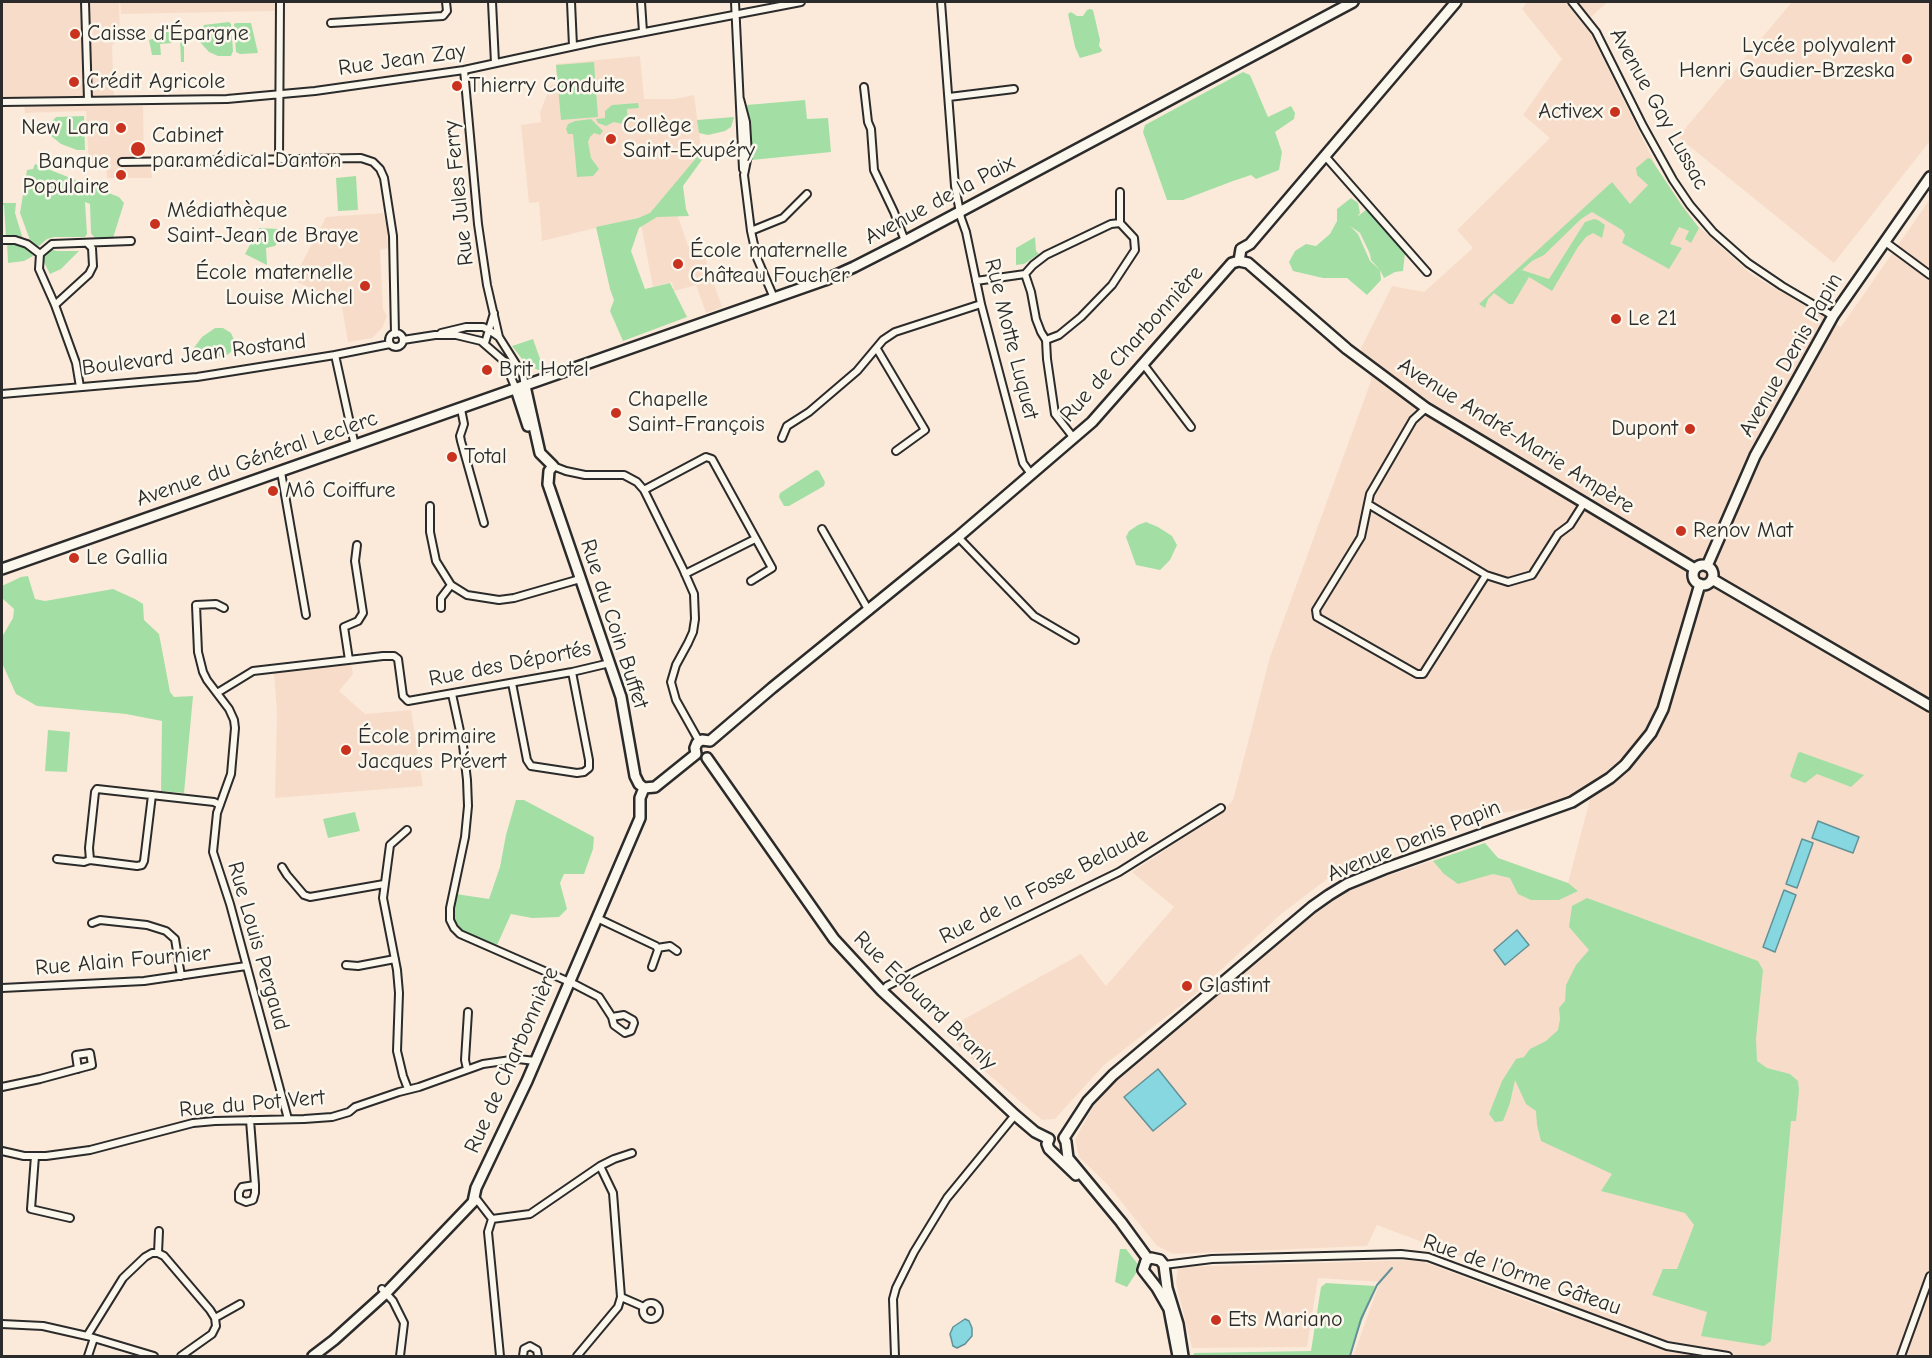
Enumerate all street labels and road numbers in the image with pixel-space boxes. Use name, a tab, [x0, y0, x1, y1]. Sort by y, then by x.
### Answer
street label: Avenue Gay Lussac	[1604, 24, 1714, 194]
street label: Rue Jean Zay	[336, 38, 468, 82]
street label: Rue Jules Ferry	[438, 119, 480, 267]
street label: Avenue de la Paix	[861, 149, 1019, 251]
street label: Rue Motte Luquet	[978, 256, 1044, 422]
street label: Rue de Charbonnière	[1055, 260, 1209, 428]
street label: Avenue Denis Papin	[1733, 269, 1849, 441]
street label: Boulevard Jean Rostand	[80, 328, 308, 382]
street label: Avenue André-Marie Ampère	[1393, 352, 1639, 520]
street label: Avenue du Général Leclerc	[133, 405, 381, 513]
street label: Rue du Coin Buffet	[574, 536, 654, 712]
street label: Rue des Déportés	[427, 635, 593, 693]
street label: Avenue Denis Papin	[1324, 794, 1504, 888]
street label: Rue de la Fosse Belaude	[935, 822, 1153, 950]
street label: Rue Louis Pergaud	[221, 859, 295, 1033]
street label: Rue Edouard Branly	[848, 926, 1002, 1076]
street label: Rue Alain Fournier	[34, 940, 212, 982]
street label: Rue de Charbonnière	[459, 963, 565, 1157]
street label: Rue du Pot Vert	[178, 1084, 326, 1124]
street label: Rue de l'Orme Gâteau	[1420, 1229, 1624, 1321]

